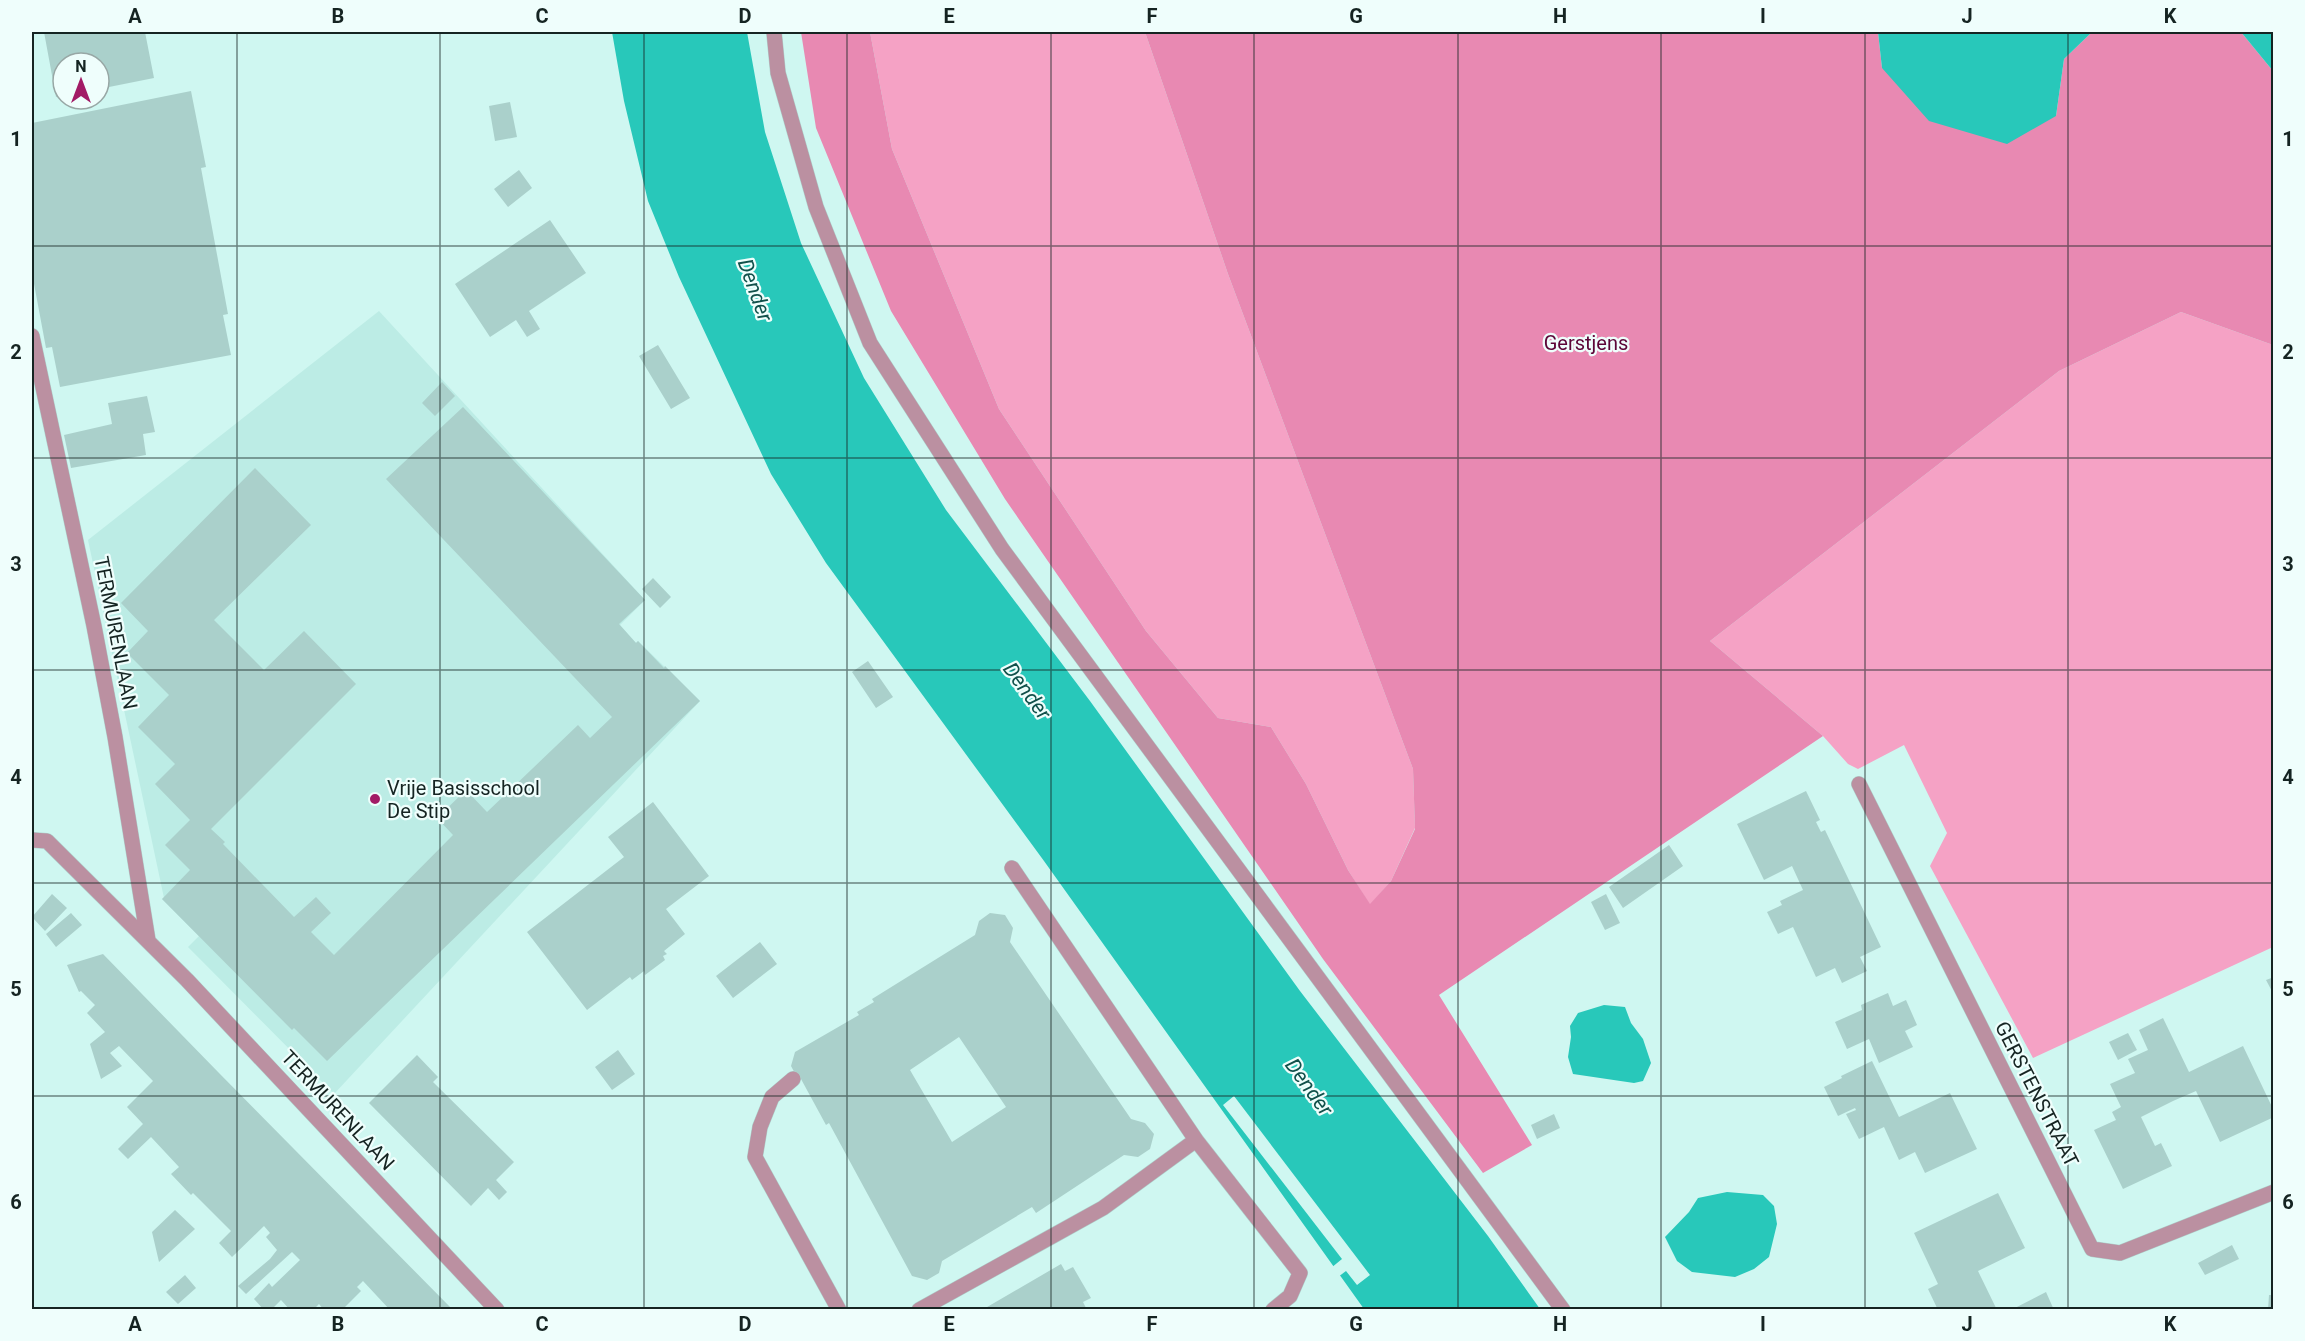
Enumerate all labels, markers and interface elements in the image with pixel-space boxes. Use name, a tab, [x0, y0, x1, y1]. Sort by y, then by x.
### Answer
text: A	[128, 4, 142, 28]
text: B	[332, 4, 344, 28]
text: C	[535, 4, 549, 28]
text: D	[739, 4, 752, 28]
text: E	[943, 4, 955, 28]
text: F	[1147, 4, 1158, 28]
text: G	[1349, 4, 1363, 28]
text: H	[1553, 4, 1567, 28]
text: I	[1760, 4, 1766, 28]
text: J	[1961, 4, 1973, 28]
text: K	[2164, 4, 2177, 28]
north arrow	[51, 51, 111, 111]
text: N	[75, 57, 87, 76]
text: 1	[10, 127, 22, 151]
text: 1	[2282, 127, 2294, 151]
water label: Dender	[733, 256, 778, 325]
park label: Gerstjens	[1544, 331, 1628, 355]
text: 2	[10, 340, 22, 364]
text: 2	[2282, 340, 2294, 364]
text: 3	[10, 552, 22, 576]
text: 3	[2282, 552, 2294, 576]
street label: TERMURENLAAN	[89, 554, 143, 712]
water label: Dender	[998, 658, 1056, 725]
text: 4	[10, 765, 22, 789]
text: 4	[2282, 765, 2294, 789]
place label: Vrije Basisschool De Stip	[387, 776, 540, 823]
marker: Vrije Basisschool De Stip	[368, 792, 382, 806]
text: 5	[10, 977, 22, 1001]
text: 5	[2282, 977, 2294, 1001]
street label: GERSTENSTRAAT	[1990, 1017, 2084, 1171]
street label: TERMURENLAAN	[276, 1045, 400, 1175]
water label: Dender	[1280, 1054, 1338, 1121]
text: 6	[10, 1190, 22, 1214]
text: 6	[2282, 1190, 2294, 1214]
text: A	[128, 1312, 142, 1336]
text: B	[332, 1312, 344, 1336]
text: C	[535, 1312, 549, 1336]
text: D	[739, 1312, 752, 1336]
text: E	[943, 1312, 955, 1336]
text: F	[1147, 1312, 1158, 1336]
text: G	[1349, 1312, 1363, 1336]
text: H	[1553, 1312, 1567, 1336]
text: I	[1760, 1312, 1766, 1336]
text: J	[1961, 1312, 1973, 1336]
text: K	[2164, 1312, 2177, 1336]

